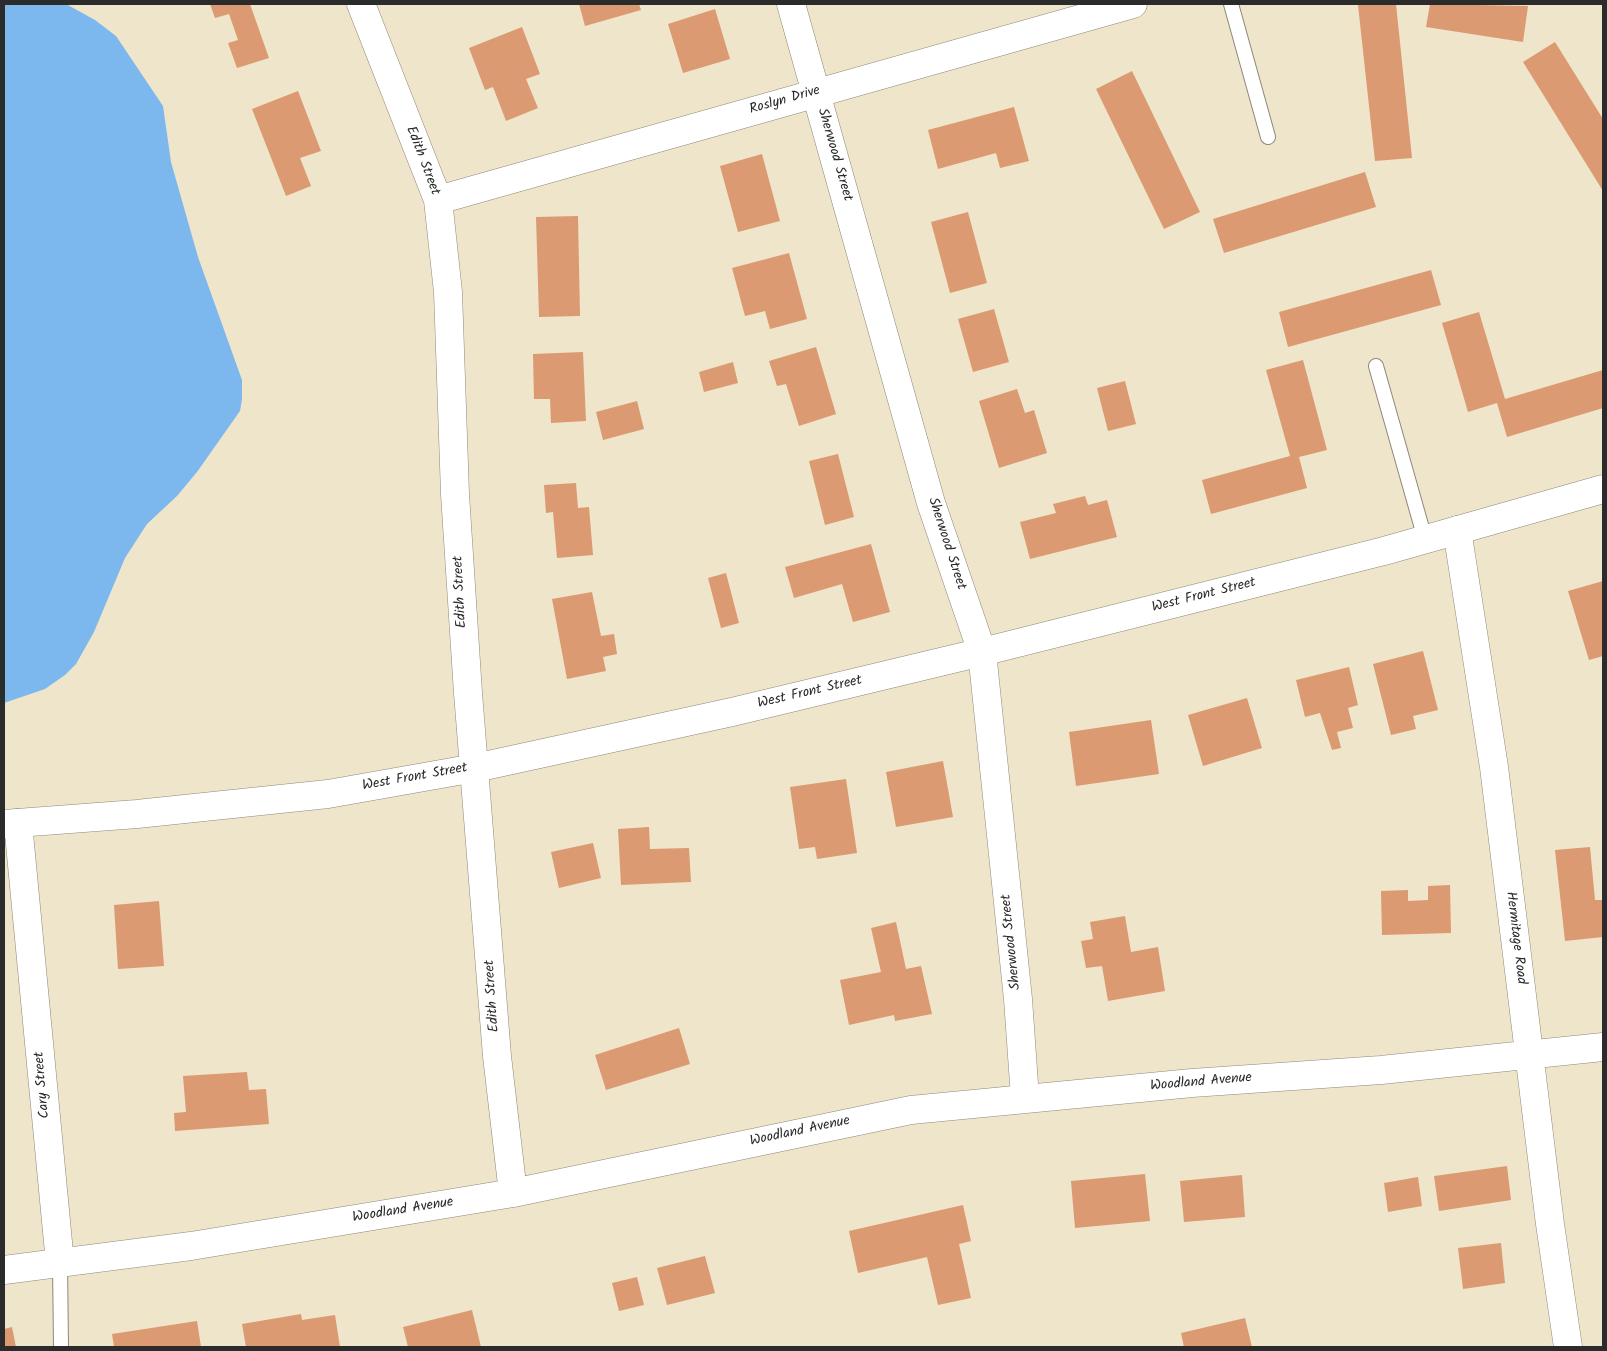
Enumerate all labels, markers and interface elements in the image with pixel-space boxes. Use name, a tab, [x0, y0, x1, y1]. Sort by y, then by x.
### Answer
street label: Roslyn Drive	[748, 83, 822, 119]
street label: Sherwood Street	[813, 107, 855, 203]
street label: Edith Street	[401, 124, 443, 198]
street label: Sherwood Street	[923, 496, 969, 592]
street label: Edith Street	[451, 555, 471, 629]
street label: West Front Street	[1150, 575, 1258, 617]
street label: West Front Street	[756, 673, 864, 713]
street label: West Front Street	[361, 760, 469, 796]
street label: Hermitage Road	[1501, 891, 1529, 985]
street label: Sherwood Street	[999, 893, 1025, 991]
street label: Edith Street	[482, 959, 504, 1033]
street label: Cary Street	[32, 1051, 54, 1119]
street label: Woodland Avenue	[1150, 1070, 1252, 1096]
street label: Woodland Avenue	[748, 1113, 852, 1151]
street label: Woodland Avenue	[351, 1195, 455, 1227]

